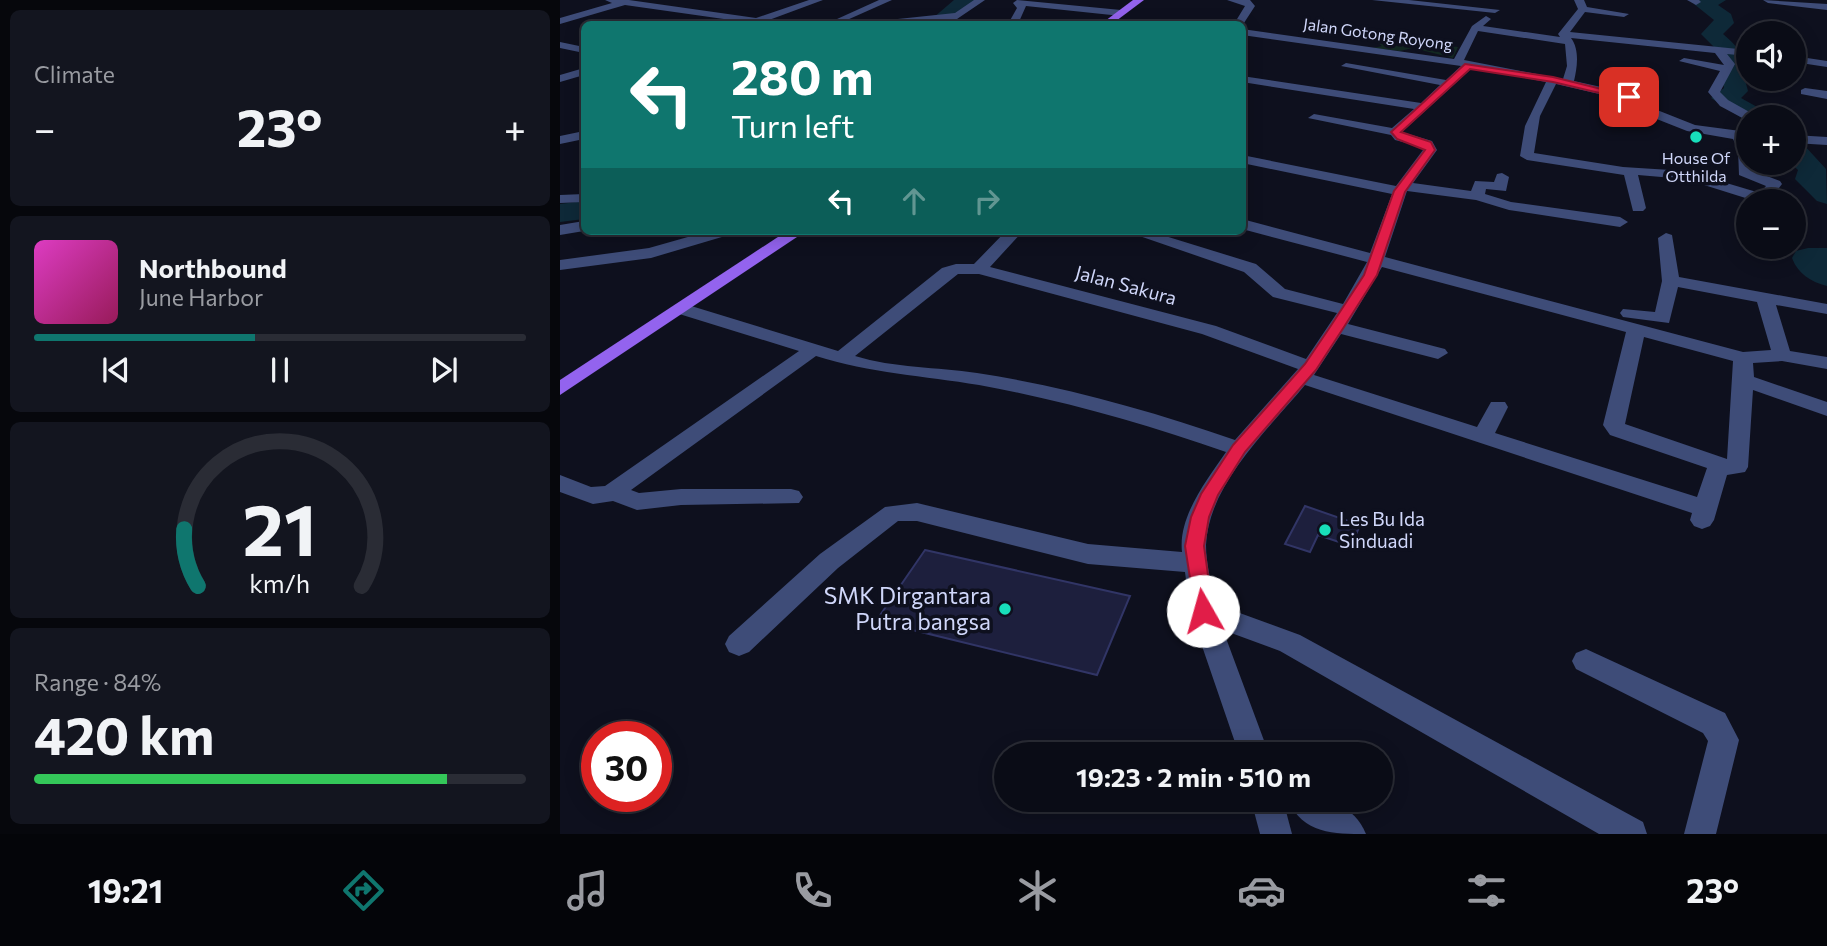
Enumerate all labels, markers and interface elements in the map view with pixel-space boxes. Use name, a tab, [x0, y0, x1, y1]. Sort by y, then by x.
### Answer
street label: Jalan Gotong Royong	[1302, 14, 1454, 53]
map controls	[1736, 21, 1806, 259]
button: sound	[1736, 21, 1806, 91]
text: 280 m	[731, 45, 874, 105]
icon: left	[616, 49, 707, 140]
text: Climate	[34, 60, 115, 88]
pin	[1599, 67, 1659, 127]
icon: arrive	[1610, 78, 1648, 116]
text: 23°	[237, 94, 323, 158]
text: −	[34, 104, 56, 151]
text: +	[504, 104, 526, 151]
text: Turn left	[731, 105, 855, 145]
button: +	[1736, 105, 1806, 175]
marker: House Of Otthilda	[1688, 129, 1704, 145]
place label: House Of Otthilda	[1662, 148, 1731, 185]
icon: left	[822, 182, 860, 220]
icon: ahead	[895, 182, 933, 220]
icon: right	[968, 182, 1006, 220]
button: −	[1736, 189, 1806, 259]
text: Northbound	[139, 252, 287, 283]
street label: Jalan Sakura	[1073, 260, 1179, 309]
text: June Harbor	[139, 283, 263, 311]
icon: previous	[97, 351, 135, 389]
icon: pause	[261, 351, 299, 389]
icon: next	[425, 351, 463, 389]
text: 21	[243, 482, 317, 571]
place label: Les Bu Ida Sinduadi	[1339, 507, 1425, 552]
marker: Les Bu Ida Sinduadi	[1317, 522, 1333, 538]
text: km/h	[250, 568, 310, 598]
position arrow	[1166, 574, 1240, 648]
place label: SMK Dirgantara Putra bangsa	[824, 581, 991, 635]
marker: SMK Dirgantara Putra bangsa	[997, 601, 1013, 617]
text: Range · 84%	[34, 668, 161, 696]
text: 420 km	[34, 702, 214, 766]
speed limit sign: 30	[581, 721, 672, 812]
text: 19:23 · 2 min · 510 m	[1076, 761, 1311, 792]
icon: directions	[339, 866, 388, 915]
icon: music	[563, 866, 612, 915]
icon: phone	[788, 866, 837, 915]
icon: climate	[1013, 866, 1062, 915]
icon: car	[1237, 866, 1286, 915]
icon: filters	[1462, 866, 1511, 915]
text: 19:21	[88, 870, 163, 910]
text: 23°	[1686, 870, 1739, 910]

